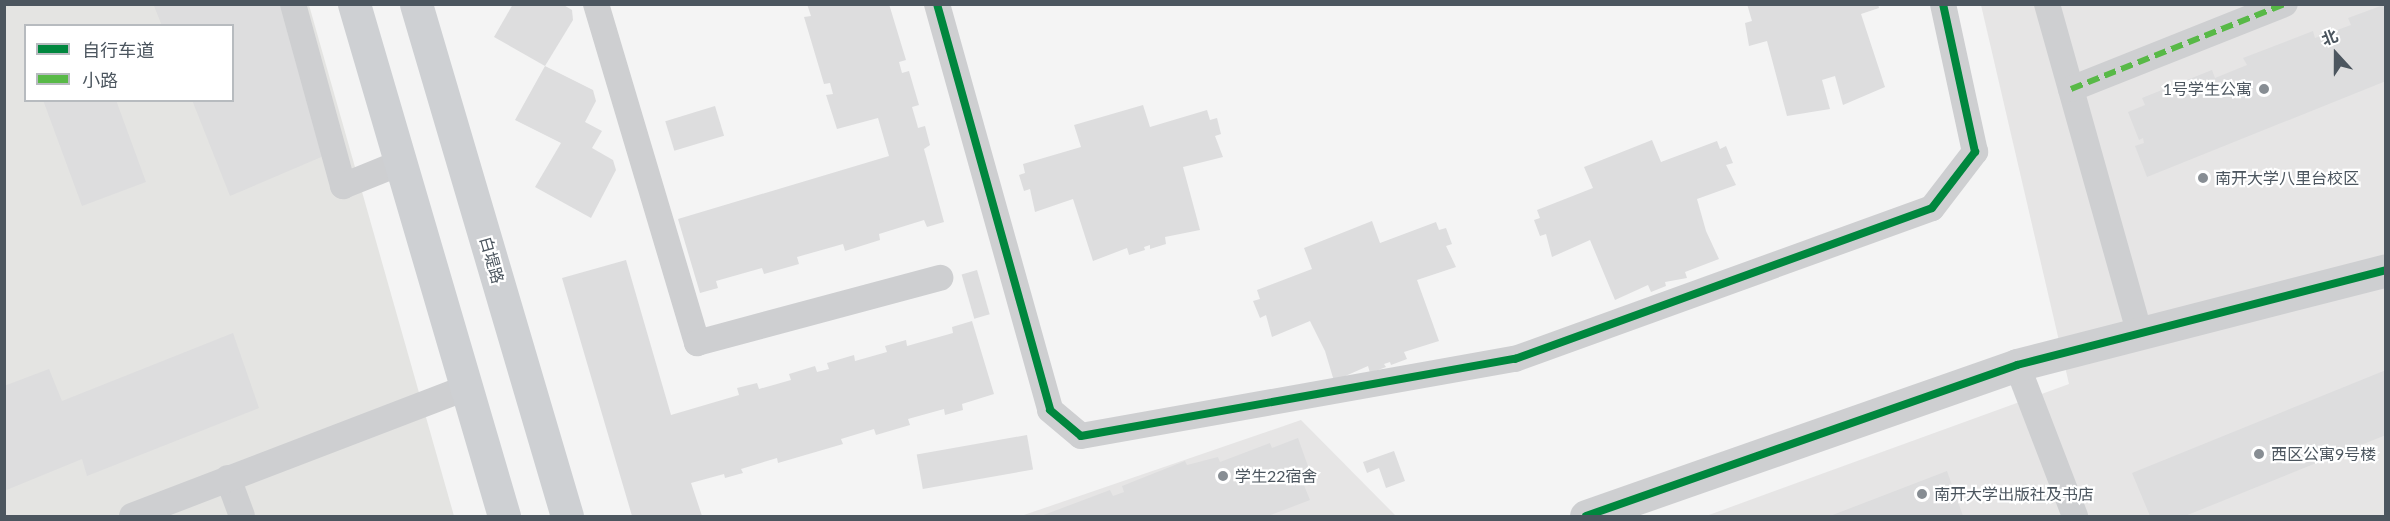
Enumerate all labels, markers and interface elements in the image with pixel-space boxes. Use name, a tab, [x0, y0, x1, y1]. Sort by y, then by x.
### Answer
legend	[24, 24, 234, 102]
north arrow	[2306, 24, 2366, 84]
text: 北	[2318, 25, 2340, 48]
text: 自行车道	[82, 39, 154, 61]
text: 小路	[82, 69, 118, 91]
place label: 1号学生公寓	[2163, 79, 2252, 99]
marker: 1号学生公寓	[2257, 82, 2271, 96]
place label: 南开大学八里台校区	[2215, 168, 2359, 188]
marker: 南开大学八里台校区	[2196, 171, 2210, 185]
street label: 白堤路	[476, 234, 508, 286]
place label: 西区公寓9号楼	[2271, 444, 2376, 464]
marker: 西区公寓9号楼	[2252, 447, 2266, 461]
place label: 学生22宿舍	[1235, 466, 1318, 486]
marker: 学生22宿舍	[1216, 469, 1230, 483]
place label: 南开大学出版社及书店	[1934, 484, 2094, 504]
marker: 南开大学出版社及书店	[1915, 487, 1929, 501]

